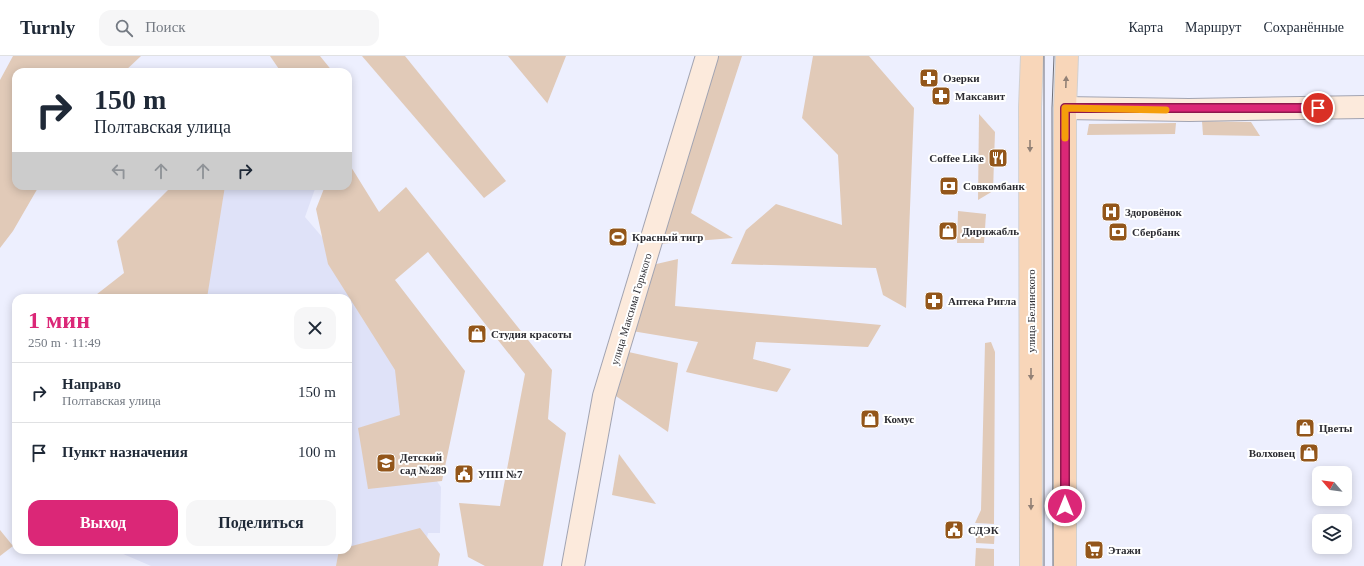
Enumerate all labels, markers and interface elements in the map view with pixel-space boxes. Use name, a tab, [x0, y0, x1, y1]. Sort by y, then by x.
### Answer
search box	[99, 10, 379, 46]
text: Turnly	[20, 17, 75, 38]
icon: search	[113, 17, 135, 39]
text: Поиск	[145, 19, 186, 35]
text: Карта	[1128, 20, 1163, 35]
text: Маршрут	[1185, 20, 1241, 35]
text: Сохранённые	[1263, 20, 1344, 35]
pharmacy icon: Озерки	[918, 67, 940, 89]
place label: Озерки	[943, 72, 980, 84]
one-way arrow	[1062, 76, 1069, 88]
icon: right	[28, 84, 80, 136]
text: 150 m	[94, 84, 166, 115]
pharmacy icon: Максавит	[930, 85, 952, 107]
place label: Максавит	[955, 90, 1006, 102]
pin	[1301, 91, 1335, 125]
icon: arrive	[1307, 97, 1329, 119]
text: Полтавская улица	[94, 117, 231, 137]
one-way arrow	[1027, 140, 1033, 153]
restaurant icon: Coffee Like	[987, 147, 1009, 169]
place label: Coffee Like	[929, 152, 984, 164]
icon: left	[108, 160, 130, 182]
icon: ahead	[150, 160, 172, 182]
icon: ahead	[192, 160, 214, 182]
icon: right	[234, 160, 256, 182]
bank icon: Совкомбанк	[938, 175, 960, 197]
place label: Совкомбанк	[963, 180, 1025, 192]
hospital icon: Здоровёнок	[1100, 201, 1122, 223]
place label: Здоровёнок	[1125, 206, 1183, 218]
shop icon: Дирижабль	[937, 220, 959, 242]
bank icon: Сбербанк	[1107, 221, 1129, 243]
place label: Дирижабль	[962, 225, 1019, 237]
sports icon: Красный тигр	[607, 226, 629, 248]
place label: Сбербанк	[1132, 226, 1181, 238]
place label: Красный тигр	[632, 231, 703, 243]
street label: улица Максима Горького	[608, 251, 654, 366]
street label: улица Белинского	[1025, 269, 1037, 353]
pharmacy icon: Аптека Ригла	[923, 290, 945, 312]
place label: Аптека Ригла	[948, 295, 1017, 307]
text: 1 мин	[28, 307, 90, 333]
button: close	[294, 307, 336, 349]
shop icon: Студия красоты	[466, 323, 488, 345]
place label: Студия красоты	[491, 328, 572, 340]
text: 250 m · 11:49	[28, 335, 101, 350]
one-way arrow	[1028, 368, 1034, 381]
text: Направо	[62, 376, 121, 392]
icon: right	[28, 382, 50, 404]
text: 150 m	[298, 384, 336, 400]
text: Полтавская улица	[62, 393, 161, 408]
shop icon: Комус	[859, 408, 881, 430]
place label: Комус	[884, 413, 914, 425]
shop icon: Цветы	[1294, 417, 1316, 439]
place label: Цветы	[1319, 422, 1353, 434]
icon: arrive	[28, 442, 50, 464]
shop icon: Волховец	[1298, 442, 1320, 464]
text: Пункт назначения	[62, 444, 188, 460]
text: 100 m	[298, 444, 336, 460]
place label: Волховец	[1249, 447, 1296, 459]
place label: Детский сад №289	[400, 451, 447, 476]
school or university icon: Детский сад №289	[375, 452, 397, 474]
public building icon: УПП №7	[453, 463, 475, 485]
north arrow	[1312, 466, 1352, 506]
map controls	[1312, 466, 1352, 554]
place label: УПП №7	[478, 468, 523, 480]
position arrow	[1044, 485, 1086, 527]
one-way arrow	[1028, 498, 1034, 511]
button: Выход	[28, 500, 178, 546]
button: Поделиться	[186, 500, 336, 546]
button: layers	[1312, 514, 1352, 554]
public building icon: СДЭК	[943, 519, 965, 541]
place label: СДЭК	[968, 524, 999, 536]
supermarket icon: Этажи	[1083, 539, 1105, 561]
place label: Этажи	[1108, 544, 1141, 556]

